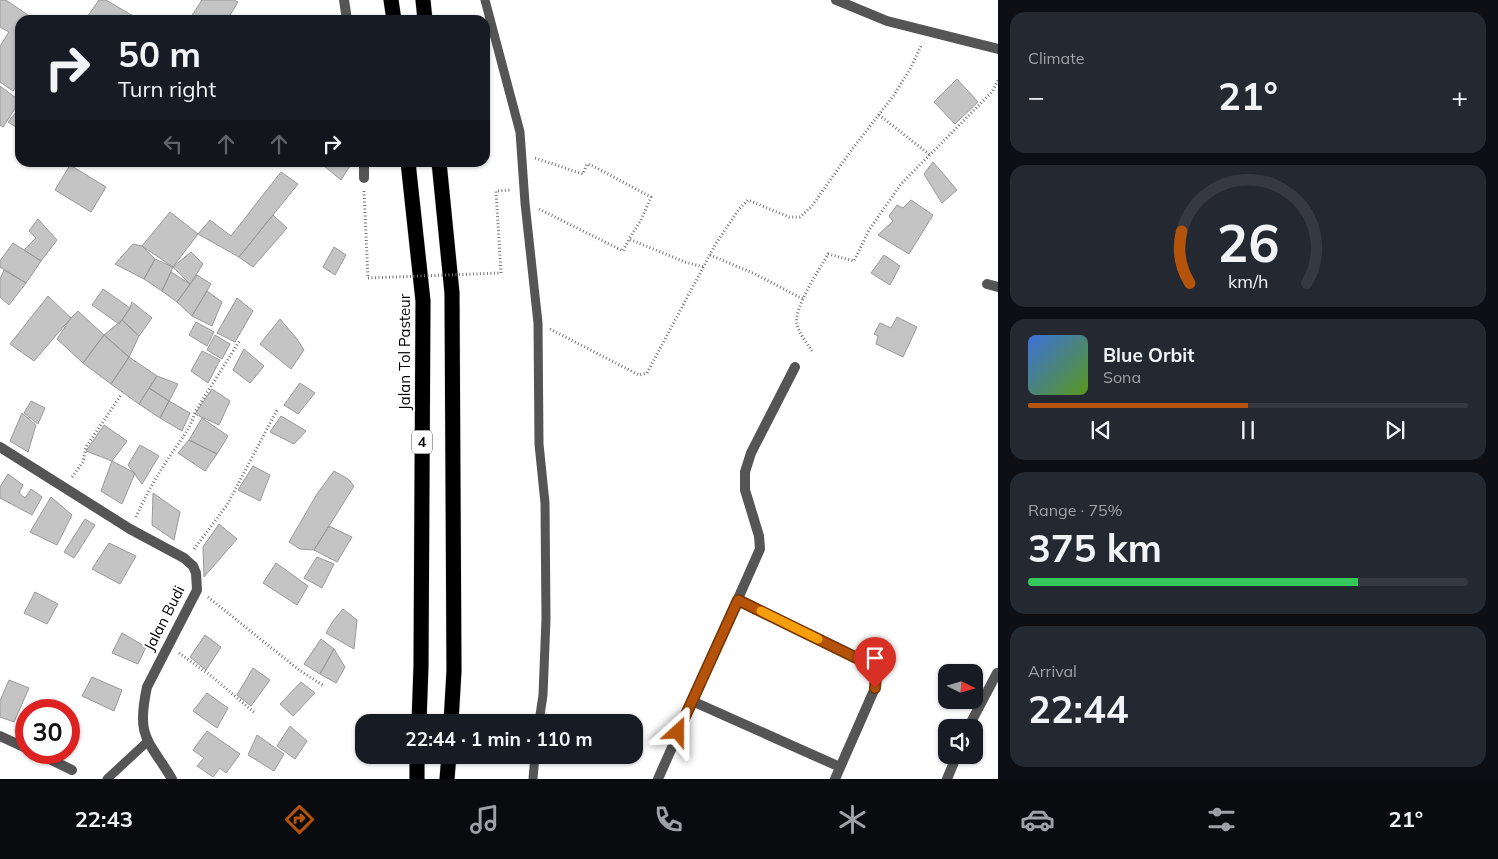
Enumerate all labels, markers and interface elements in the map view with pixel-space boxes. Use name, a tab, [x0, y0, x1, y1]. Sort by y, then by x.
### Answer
text: 50 m	[118, 32, 201, 76]
icon: right	[35, 35, 100, 100]
text: Climate	[1028, 48, 1084, 68]
text: 21°	[1218, 72, 1278, 120]
text: Turn right	[118, 75, 216, 103]
text: −	[1028, 79, 1045, 114]
text: +	[1451, 79, 1468, 114]
icon: left	[159, 130, 187, 158]
icon: ahead	[212, 130, 240, 158]
icon: ahead	[265, 130, 293, 158]
icon: right	[318, 130, 346, 158]
text: 26	[1217, 210, 1279, 275]
text: km/h	[1228, 270, 1268, 292]
street label: Jalan Tol Pasteur	[395, 293, 414, 410]
text: Blue Orbit	[1103, 343, 1194, 367]
text: Sona	[1103, 367, 1141, 387]
icon: previous	[1087, 416, 1115, 444]
icon: pause	[1234, 416, 1262, 444]
icon: next	[1381, 416, 1409, 444]
road number: 4	[412, 431, 432, 454]
text: Range · 75%	[1028, 500, 1123, 520]
text: 375 km	[1028, 524, 1162, 572]
street label: Jalan Budi	[140, 582, 188, 654]
pin	[854, 637, 896, 688]
icon: arrive	[861, 644, 889, 672]
text: Arrival	[1028, 661, 1077, 681]
north arrow	[938, 664, 982, 709]
map controls	[938, 664, 983, 764]
text: 22:44	[1028, 685, 1129, 733]
speed limit sign: 30	[15, 699, 80, 764]
position arrow	[651, 705, 703, 757]
button: sound	[938, 719, 983, 764]
text: 22:44 · 1 min · 110 m	[405, 727, 593, 751]
icon: directions	[282, 802, 317, 837]
icon: music	[467, 802, 502, 837]
icon: phone	[651, 802, 686, 837]
icon: climate	[835, 802, 870, 837]
icon: car	[1020, 802, 1055, 837]
icon: filters	[1204, 802, 1239, 837]
text: 22:43	[75, 805, 133, 833]
text: 21°	[1388, 805, 1423, 833]

